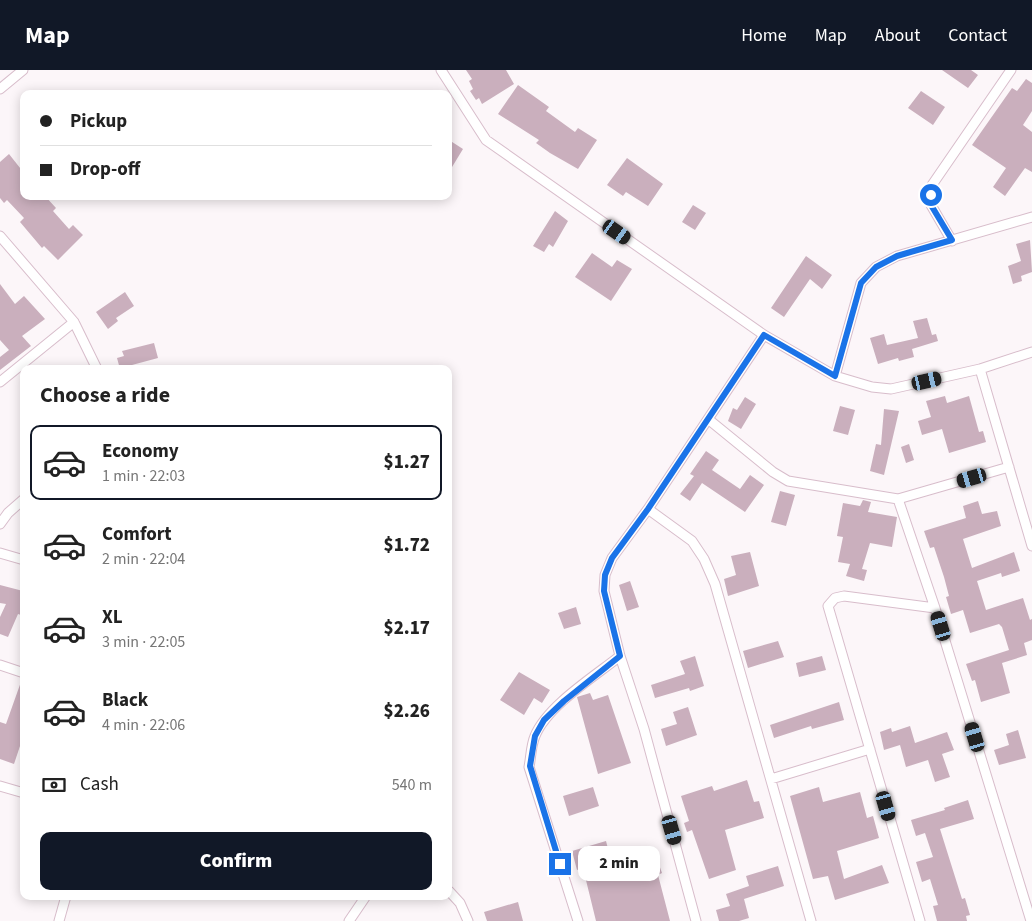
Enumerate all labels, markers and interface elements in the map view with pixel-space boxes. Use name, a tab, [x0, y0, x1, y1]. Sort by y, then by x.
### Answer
text: Map	[25, 18, 70, 53]
text: Home	[741, 23, 787, 48]
text: Map	[815, 23, 847, 48]
text: About	[875, 23, 920, 48]
text: Contact	[948, 23, 1007, 48]
text: Pickup	[70, 108, 127, 135]
text: Drop-off	[70, 156, 140, 183]
route start	[920, 184, 942, 206]
car	[600, 217, 633, 247]
car	[910, 370, 943, 392]
text: Choose a ride	[40, 379, 170, 411]
text: Economy	[102, 438, 179, 465]
icon: car	[42, 440, 87, 485]
text: $1.27	[384, 449, 430, 476]
text: 1 min · 22:03	[102, 465, 185, 487]
car	[955, 467, 988, 489]
text: Comfort	[102, 521, 172, 548]
icon: car	[42, 523, 87, 568]
text: $1.72	[384, 532, 430, 559]
text: 2 min · 22:04	[102, 548, 185, 570]
text: XL	[102, 604, 123, 631]
icon: car	[42, 606, 87, 651]
car	[929, 609, 952, 643]
text: $2.17	[384, 615, 430, 642]
text: 3 min · 22:05	[102, 631, 185, 653]
text: Black	[102, 687, 148, 714]
icon: car	[42, 689, 87, 734]
text: $2.26	[384, 698, 430, 725]
text: 4 min · 22:06	[102, 714, 185, 736]
car	[963, 720, 986, 754]
icon: cash	[40, 771, 68, 799]
text: Cash	[80, 771, 119, 798]
text: 540 m	[392, 774, 432, 796]
car	[874, 790, 897, 822]
car	[660, 814, 683, 846]
button: Confirm	[40, 832, 432, 890]
callout: 2 min	[578, 846, 660, 882]
text: 2 min	[599, 852, 639, 874]
route end	[549, 853, 571, 875]

